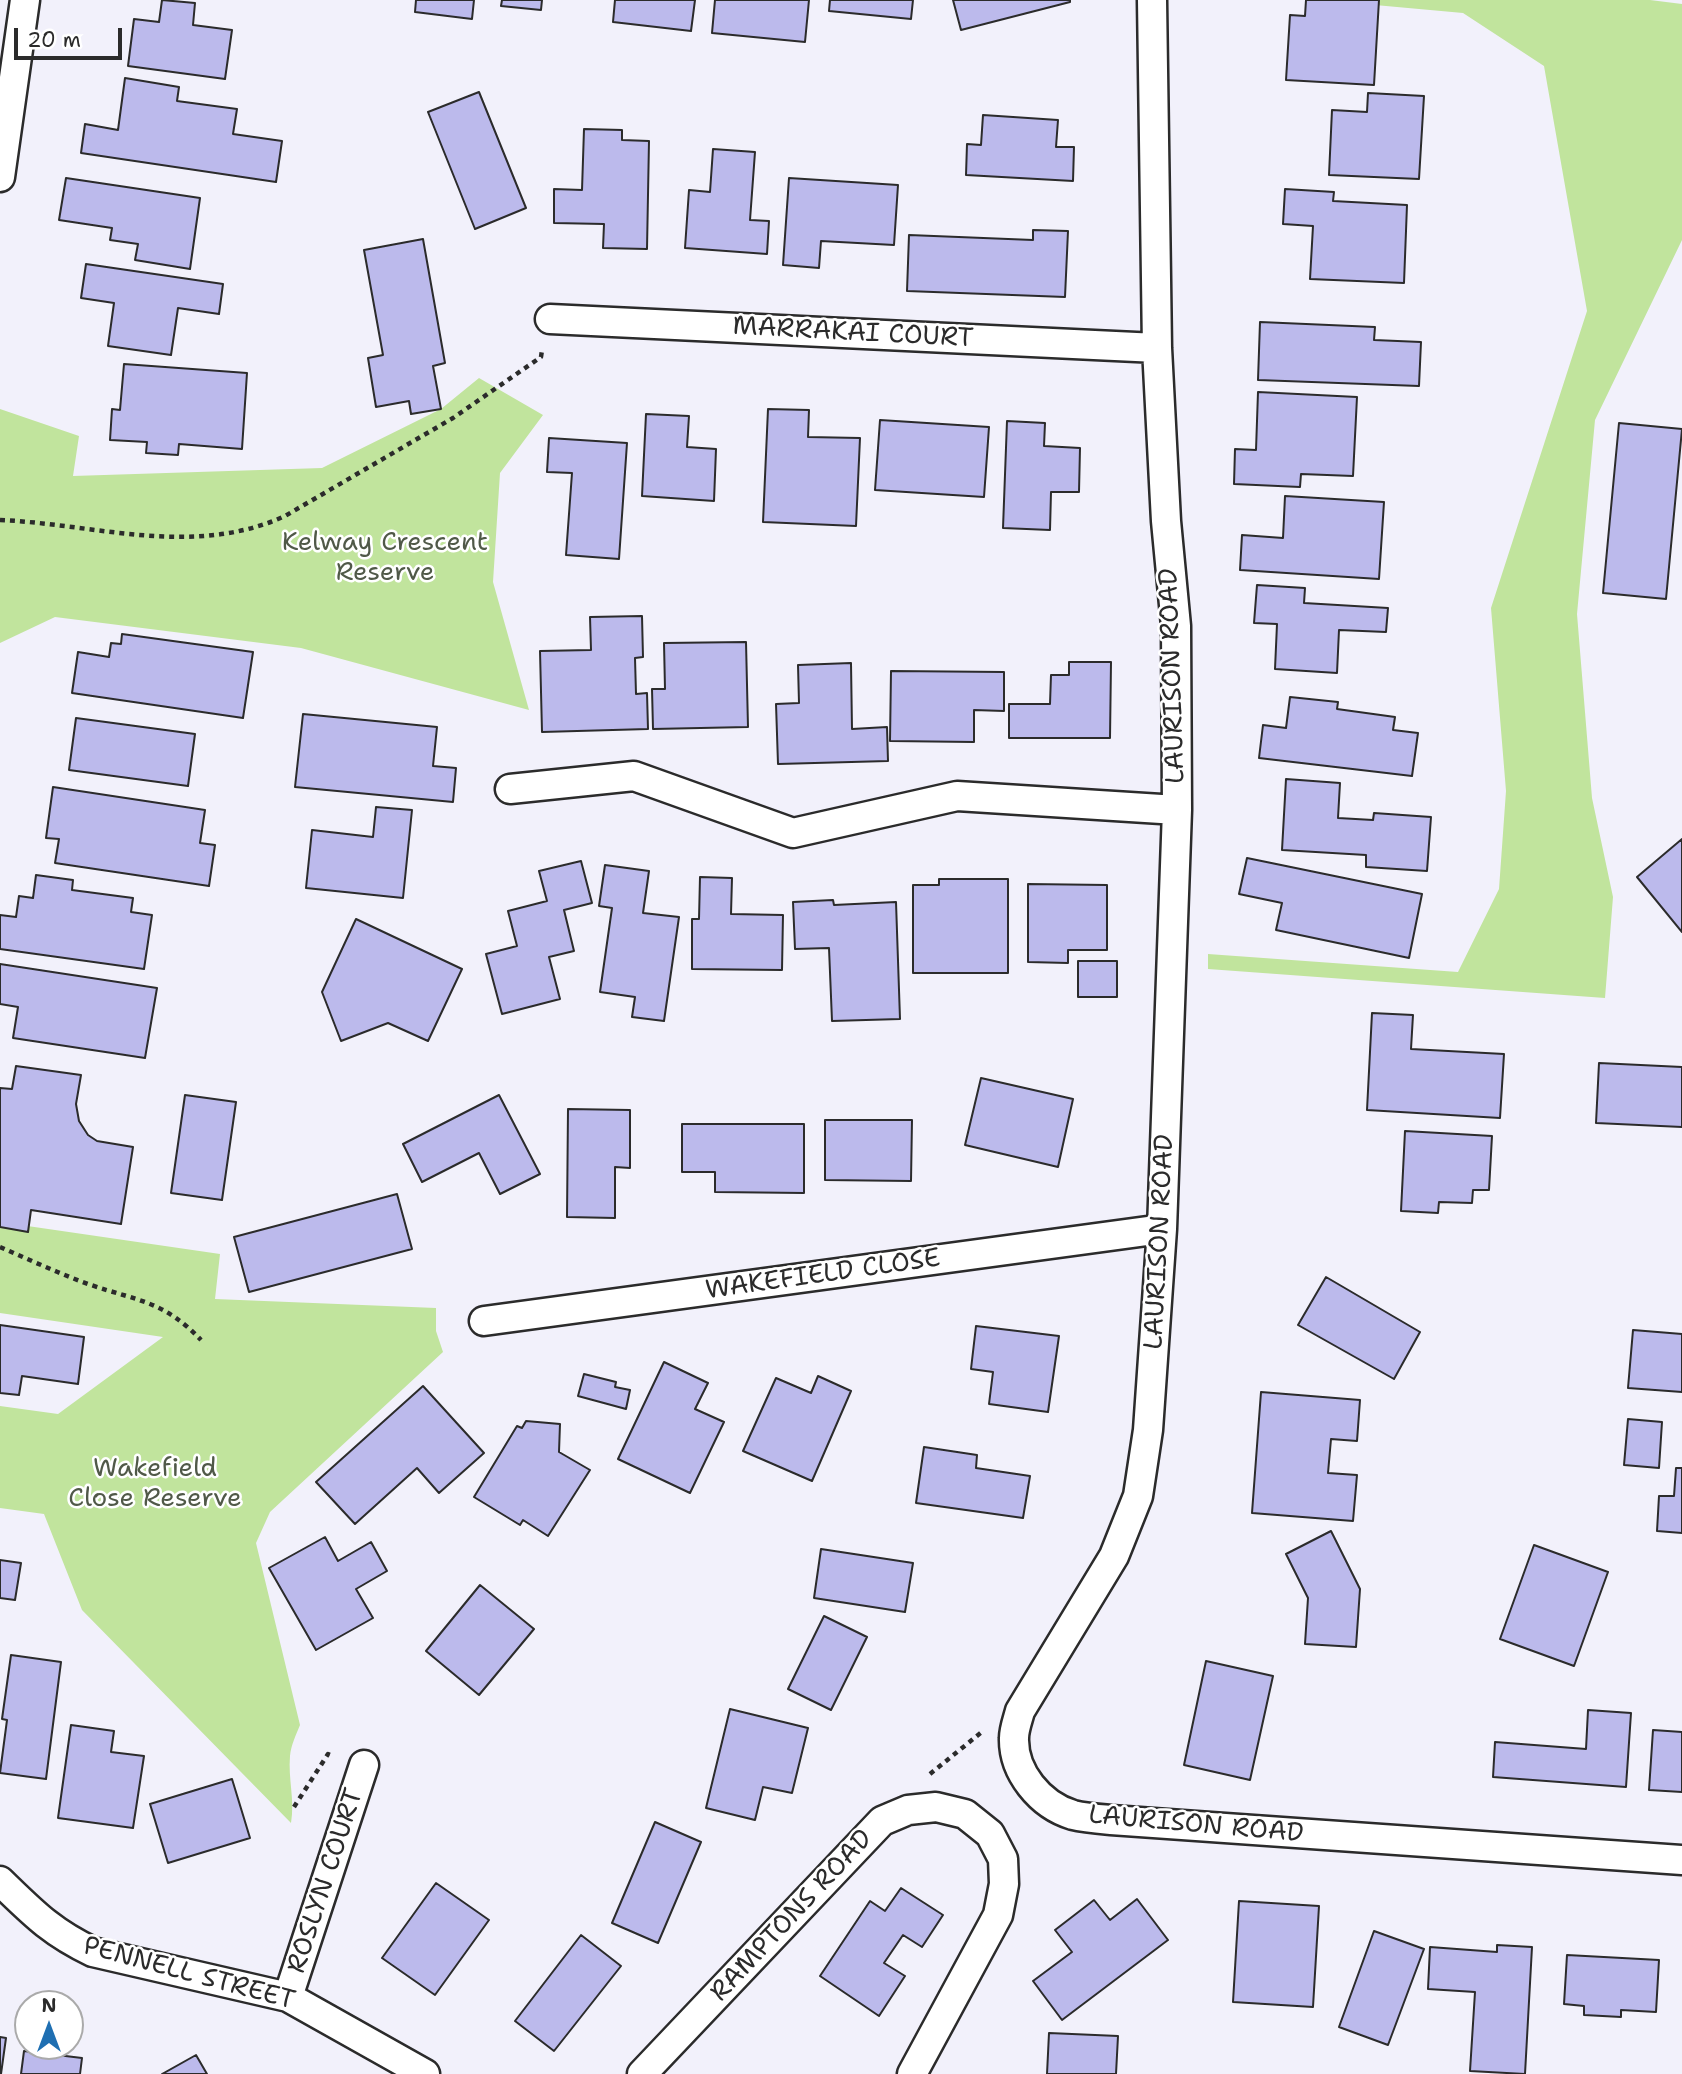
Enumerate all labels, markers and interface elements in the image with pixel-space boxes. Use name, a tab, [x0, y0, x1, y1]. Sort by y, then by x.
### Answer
scale bar	[18, 14, 126, 58]
text: 20 m	[27, 26, 81, 54]
street label: MARRAKAI COURT	[732, 311, 974, 355]
park label: Kelway Crescent Reserve	[282, 527, 488, 588]
street label: LAURISON ROAD	[1154, 568, 1192, 784]
street label: LAURISON ROAD	[1139, 1133, 1181, 1351]
street label: WAKEFIELD CLOSE	[704, 1243, 942, 1307]
park label: Wakefield Close Reserve	[68, 1453, 242, 1514]
street label: ROSLYN COURT	[281, 1785, 371, 1977]
street label: LAURISON ROAD	[1087, 1800, 1305, 1850]
street label: RAMPTONS ROAD	[704, 1824, 880, 2008]
street label: PENNELL STREET	[80, 1931, 298, 2017]
north arrow	[14, 1990, 84, 2060]
text: N	[41, 1993, 57, 2018]

